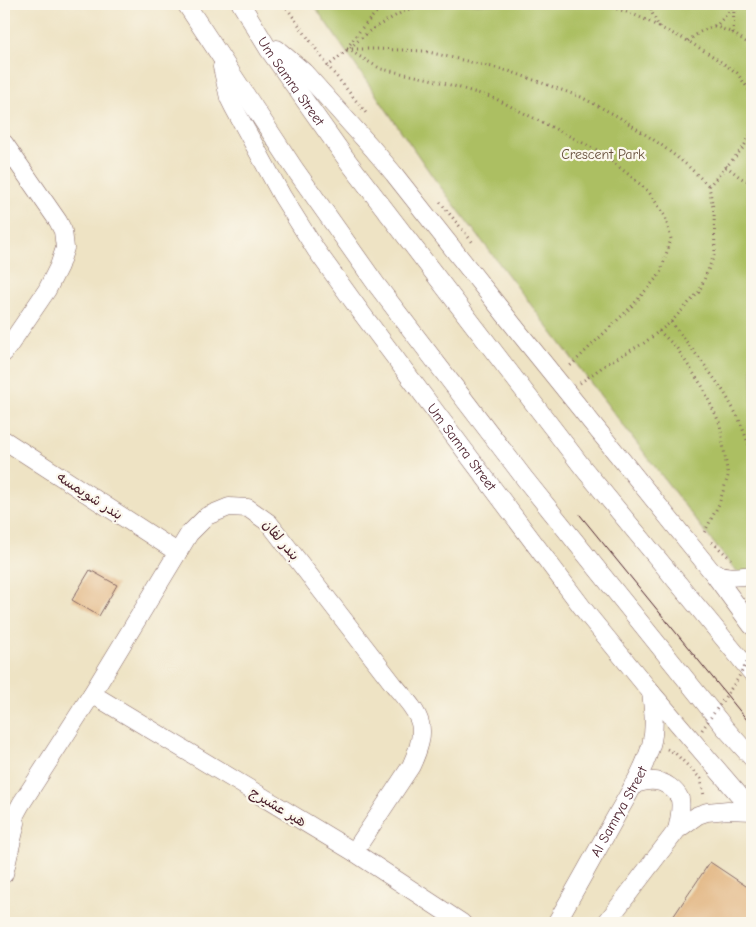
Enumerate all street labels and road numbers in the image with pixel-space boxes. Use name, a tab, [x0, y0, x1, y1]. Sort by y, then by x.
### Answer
street label: Um Samra Street	[254, 33, 329, 130]
street label: Um Samra Street	[424, 400, 501, 495]
street label: بندر شويمسه	[54, 468, 126, 524]
street label: بندر لفان	[259, 516, 303, 564]
street label: Al Samrya Street	[587, 763, 651, 860]
street label: هير عشيرج	[246, 784, 309, 831]

